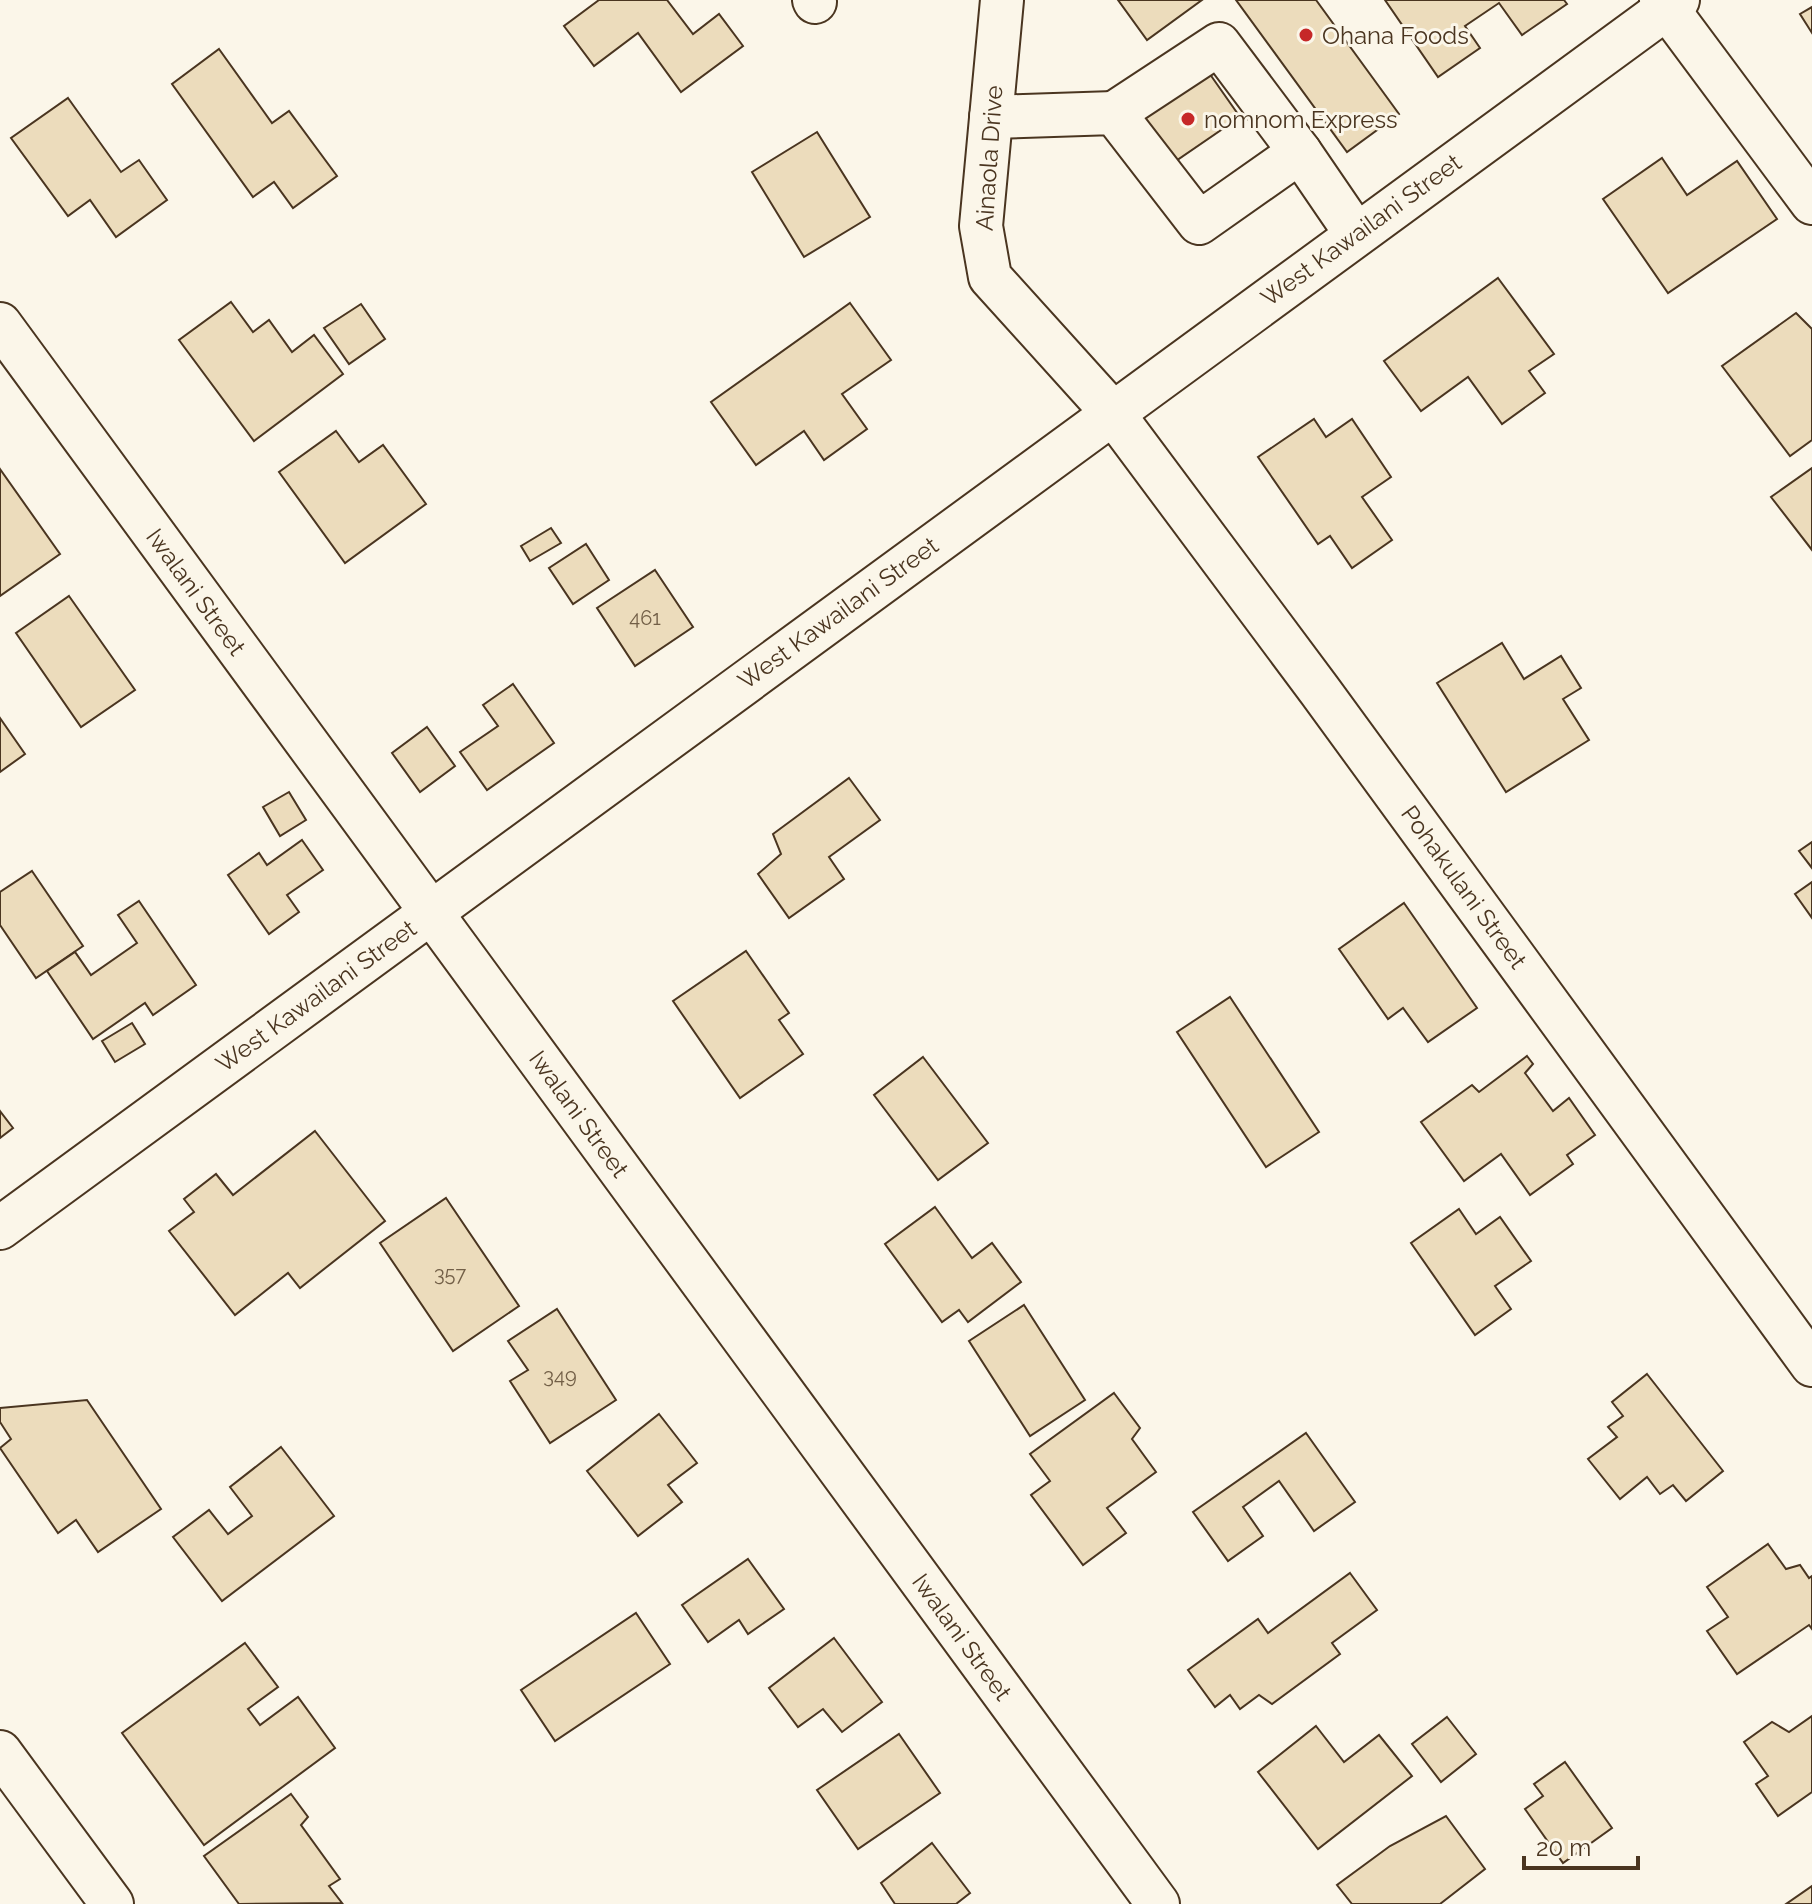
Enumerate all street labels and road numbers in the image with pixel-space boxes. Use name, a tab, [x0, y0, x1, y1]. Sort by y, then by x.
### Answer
street label: Ainaola Drive	[969, 84, 1009, 232]
street label: West Kawailani Street	[1255, 148, 1467, 312]
street label: Iwalani Street	[140, 523, 252, 661]
street label: West Kawailani Street	[732, 531, 944, 695]
street label: Pohakulani Street	[1395, 800, 1533, 974]
street label: West Kawailani Street	[210, 914, 422, 1078]
street label: Iwalani Street	[523, 1045, 635, 1183]
street label: Iwalani Street	[906, 1568, 1018, 1706]

